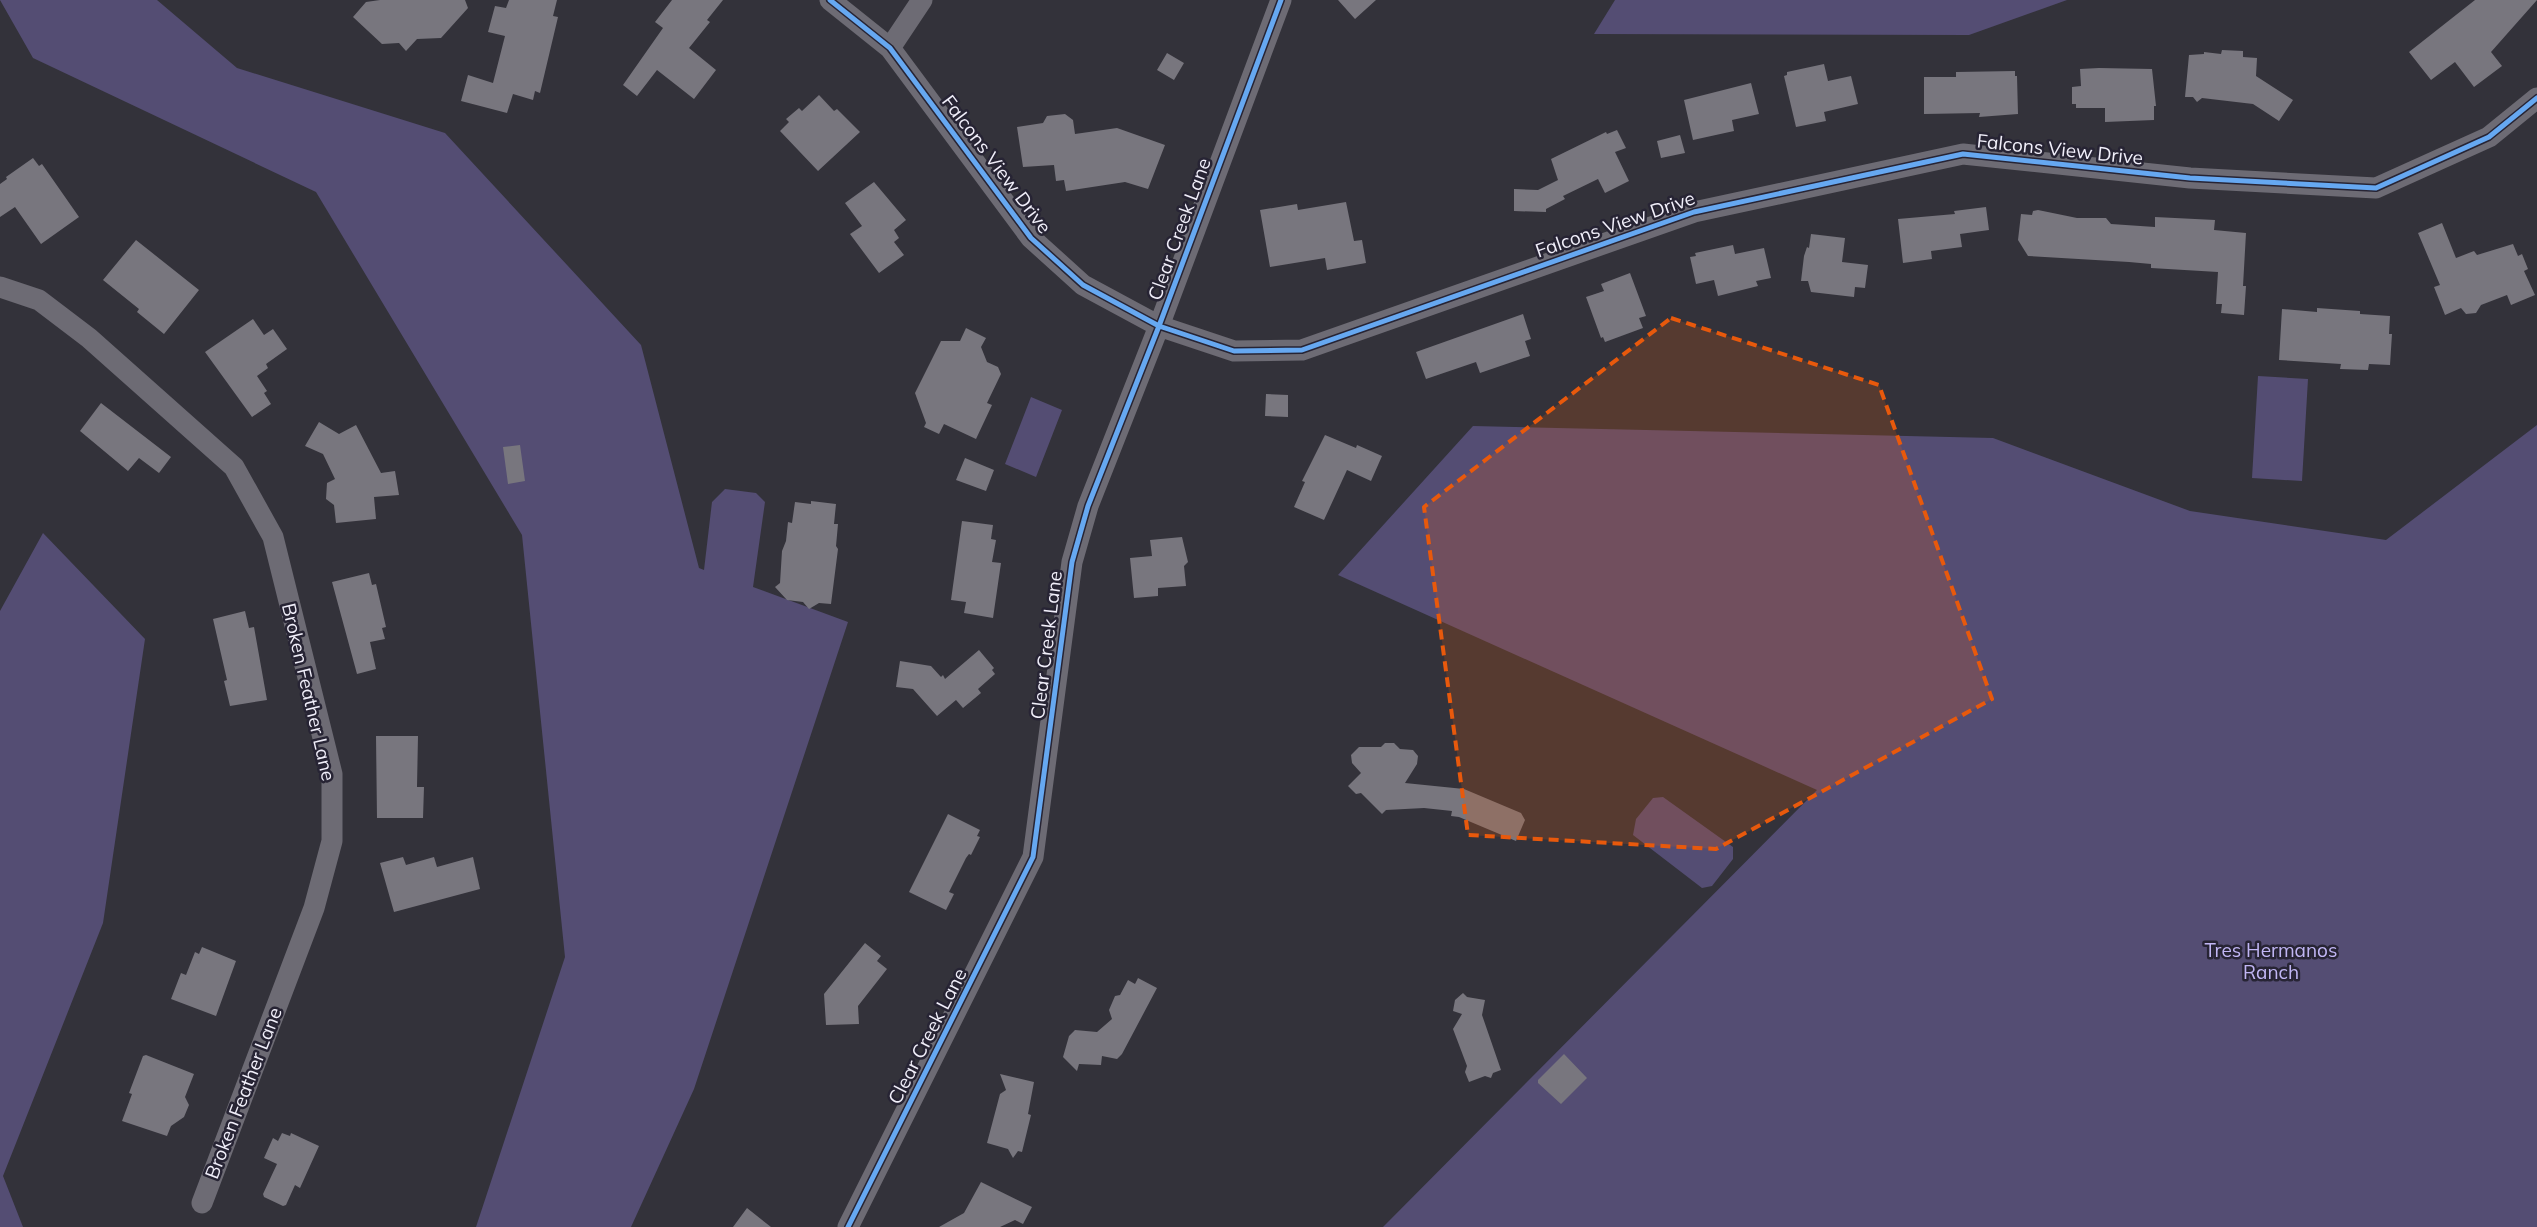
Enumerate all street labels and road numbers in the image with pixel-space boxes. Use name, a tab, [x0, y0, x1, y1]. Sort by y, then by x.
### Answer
street label: Falcons View Drive	[937, 90, 1057, 238]
street label: Falcons View Drive	[1976, 128, 2144, 170]
street label: Clear Creek Lane	[1142, 155, 1216, 303]
street label: Falcons View Drive	[1532, 185, 1698, 263]
street label: Clear Creek Lane	[1025, 569, 1067, 721]
street label: Broken Feather Lane	[277, 601, 341, 783]
street label: Clear Creek Lane	[882, 964, 972, 1108]
street label: Broken Feather Lane	[199, 1004, 287, 1182]

